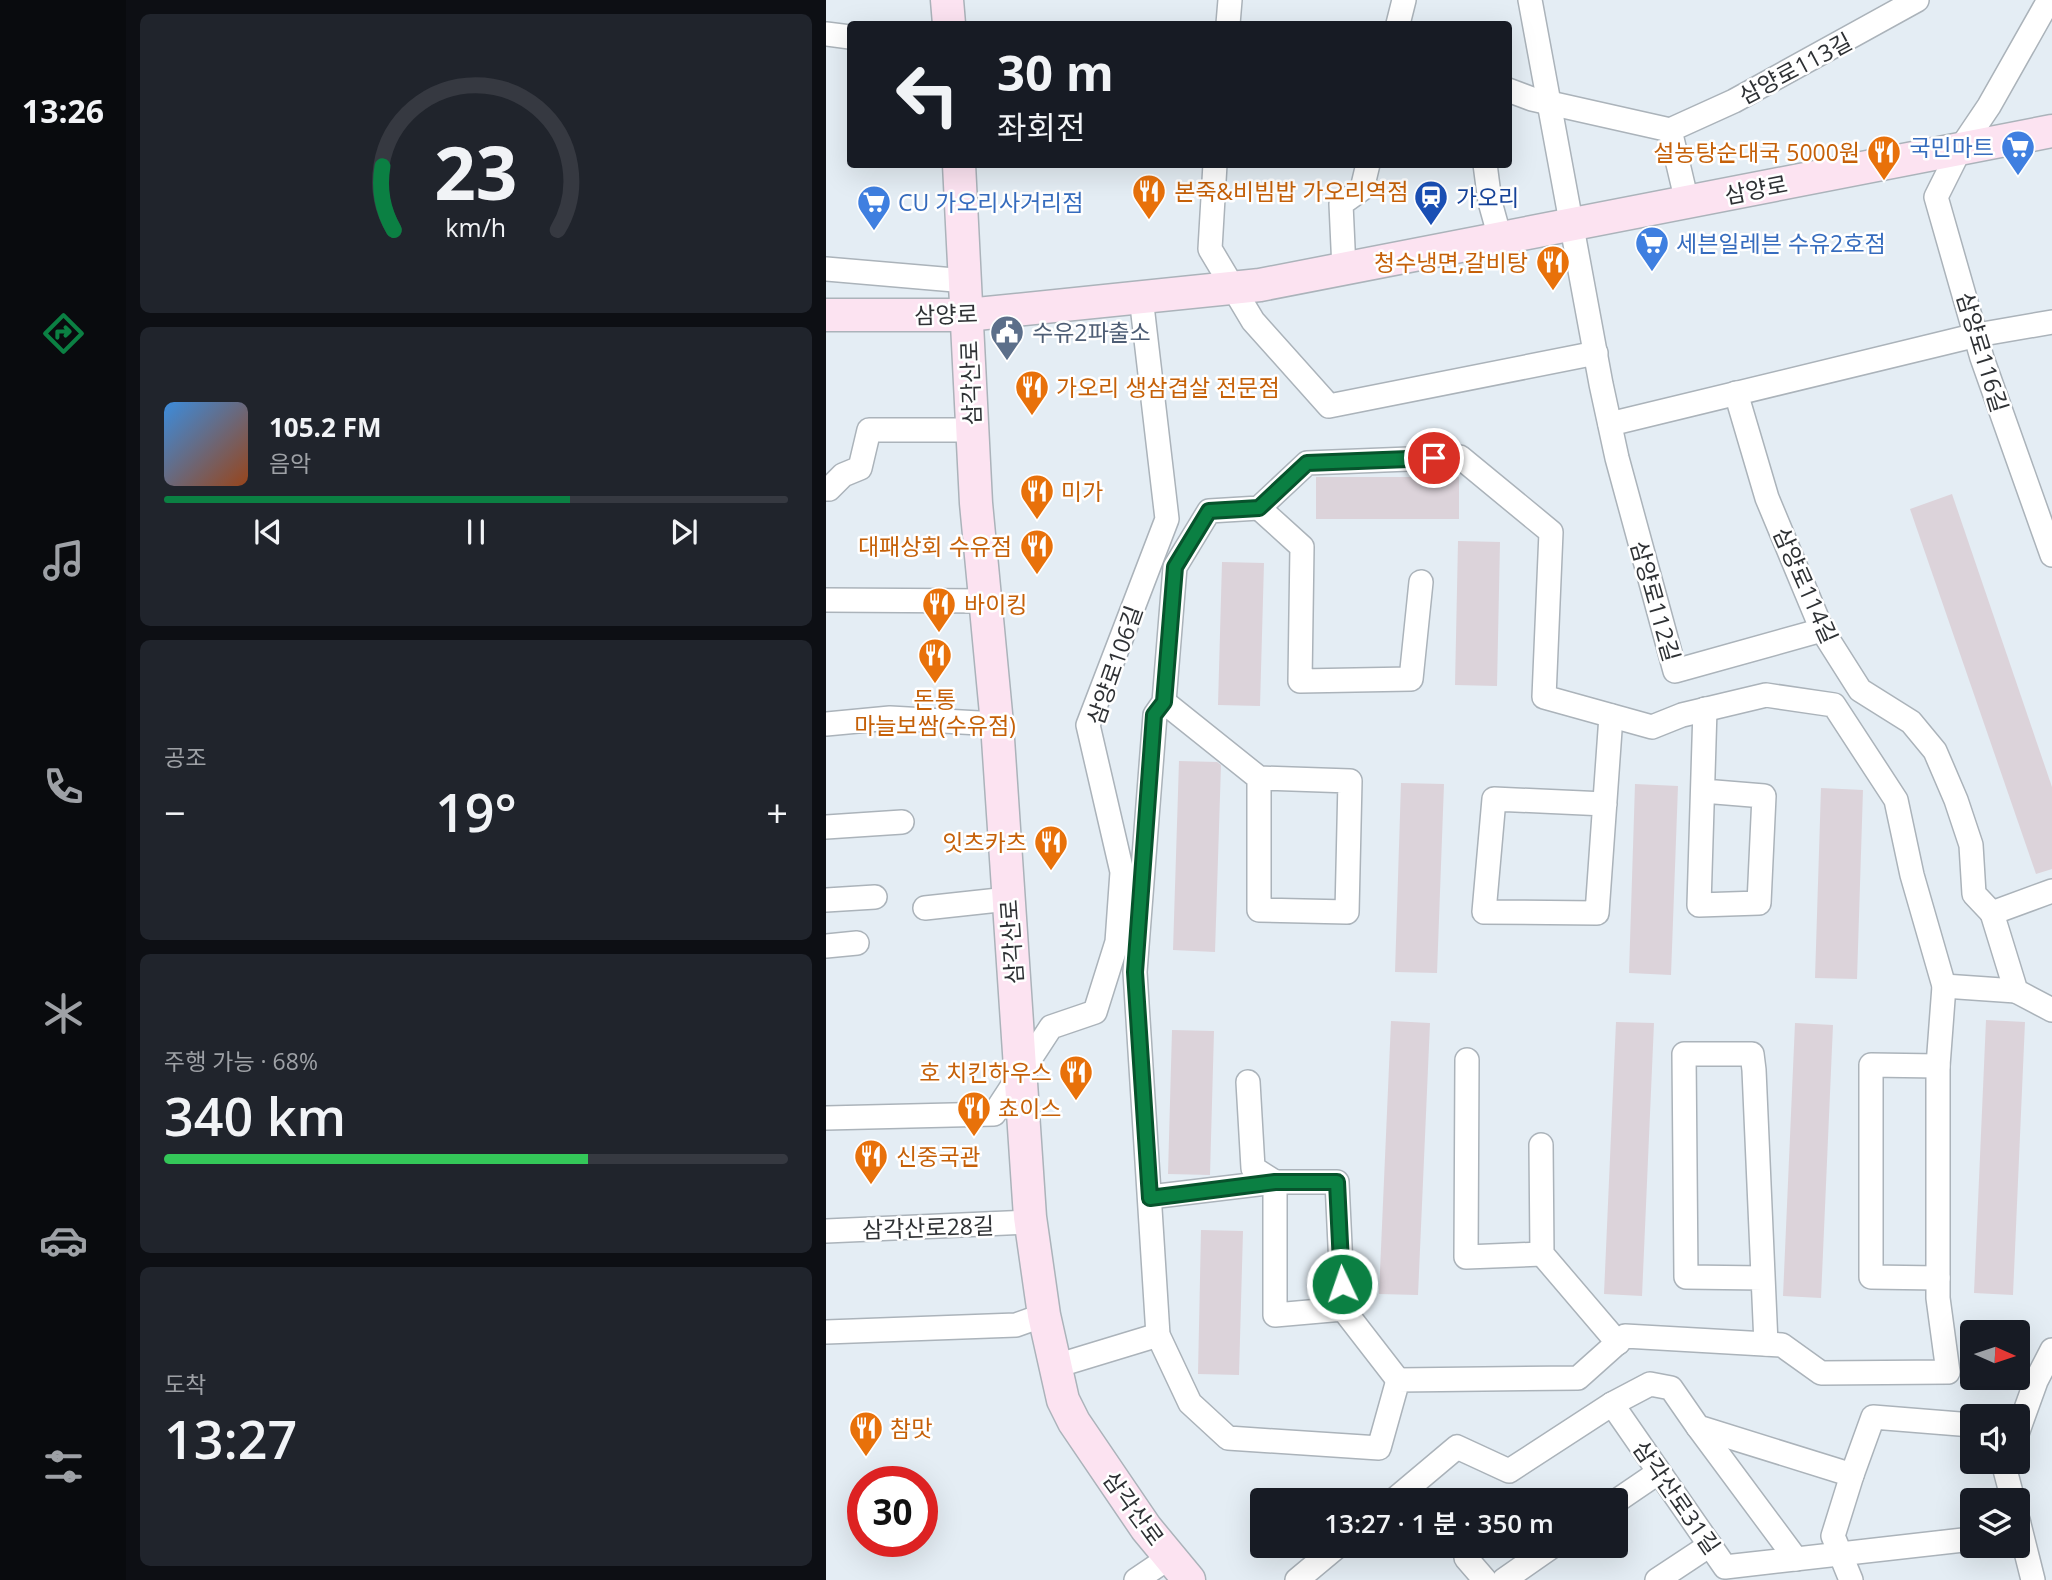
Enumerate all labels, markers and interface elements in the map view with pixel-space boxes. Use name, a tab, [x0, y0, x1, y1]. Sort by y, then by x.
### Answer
street label: 삼양로113길	[1733, 25, 1857, 111]
text: 30 m	[997, 39, 1114, 105]
icon: left	[882, 49, 973, 140]
text: 13:26	[22, 89, 104, 132]
text: 좌회전	[997, 105, 1085, 148]
text: 23	[434, 122, 518, 221]
supermarket icon: 국민마트	[1999, 128, 2037, 177]
place label: 국민마트	[1909, 131, 1994, 163]
restaurant icon: 설농탕순대국 5000원	[1865, 133, 1903, 182]
place label: 설농탕순대국 5000원	[1653, 136, 1860, 168]
street label: 삼양로	[1722, 167, 1790, 211]
restaurant icon: 본죽&비빔밥 가오리역점	[1130, 172, 1168, 221]
place label: 본죽&비빔밥 가오리역점	[1174, 175, 1408, 207]
station icon: 가오리	[1412, 178, 1450, 227]
place label: 가오리	[1456, 181, 1519, 213]
supermarket icon: CU 가오리사거리점	[855, 183, 893, 232]
place label: CU 가오리사거리점	[898, 186, 1083, 218]
text: km/h	[446, 209, 506, 243]
supermarket icon: 세븐일레븐 수유2호점	[1633, 224, 1671, 273]
place label: 세븐일레븐 수유2호점	[1676, 227, 1886, 259]
restaurant icon: 청수냉면,갈비탕	[1534, 243, 1572, 292]
place label: 청수냉면,갈비탕	[1374, 246, 1528, 278]
street label: 삼양로116길	[1950, 288, 2016, 416]
street label: 삼양로	[914, 297, 978, 331]
icon: directions	[39, 309, 88, 358]
public building icon: 수유2파출소	[988, 313, 1026, 362]
place label: 수유2파출소	[1032, 316, 1151, 348]
street label: 삼각산로	[953, 340, 987, 426]
restaurant icon: 가오리 생삼겹살 전문점	[1013, 368, 1051, 417]
place label: 가오리 생삼겹살 전문점	[1056, 371, 1280, 403]
text: 105.2 FM	[269, 409, 381, 445]
pin	[1404, 428, 1464, 488]
icon: arrive	[1415, 439, 1453, 477]
text: 음악	[269, 447, 311, 479]
restaurant icon: 미가	[1018, 472, 1056, 521]
place label: 미가	[1061, 475, 1103, 507]
icon: previous	[249, 513, 287, 551]
icon: pause	[457, 513, 495, 551]
icon: next	[665, 513, 703, 551]
street label: 삼양로114길	[1766, 522, 1846, 648]
restaurant icon: 대패상회 수유점	[1018, 527, 1056, 576]
place label: 대패상회 수유점	[858, 530, 1012, 562]
icon: music	[39, 536, 88, 585]
street label: 삼양로112길	[1624, 537, 1688, 665]
restaurant icon: 바이킹	[920, 585, 958, 634]
place label: 바이킹	[964, 588, 1027, 620]
street label: 삼양로106길	[1079, 601, 1149, 729]
restaurant icon: 돈통 마늘보쌈(수유점)	[916, 636, 954, 685]
place label: 돈통 마늘보쌈(수유점)	[854, 683, 1016, 741]
text: 공조	[164, 741, 206, 773]
icon: phone	[39, 762, 88, 811]
text: 19°	[435, 776, 517, 847]
text: −	[164, 786, 186, 838]
text: +	[766, 786, 788, 838]
restaurant icon: 잇츠카츠	[1032, 823, 1070, 872]
place label: 잇츠카츠	[942, 826, 1027, 858]
street label: 삼각산로	[992, 899, 1030, 985]
icon: climate	[39, 989, 88, 1038]
text: 주행 가능 · 68%	[164, 1045, 318, 1077]
restaurant icon: 호 치킨하우스	[1057, 1053, 1095, 1102]
place label: 호 치킨하우스	[919, 1056, 1052, 1088]
text: 340 km	[164, 1080, 346, 1151]
restaurant icon: 쵸이스	[955, 1089, 993, 1138]
place label: 쵸이스	[998, 1092, 1061, 1124]
restaurant icon: 신중국관	[852, 1137, 890, 1186]
place label: 신중국관	[896, 1140, 981, 1172]
street label: 삼각산로28길	[861, 1209, 995, 1245]
icon: car	[39, 1216, 88, 1265]
position arrow	[1305, 1247, 1379, 1321]
north arrow	[1960, 1320, 2030, 1390]
map controls	[1960, 1320, 2030, 1558]
text: 도착	[164, 1368, 206, 1400]
text: 13:27	[164, 1403, 297, 1474]
button: sound	[1960, 1404, 2030, 1474]
restaurant icon: 참맛	[847, 1409, 885, 1458]
place label: 참맛	[890, 1412, 932, 1444]
street label: 삼각산로31길	[1626, 1434, 1728, 1560]
icon: filters	[39, 1442, 88, 1491]
street label: 삼각산로	[1096, 1464, 1172, 1552]
speed limit sign: 30	[847, 1466, 938, 1557]
button: layers	[1960, 1488, 2030, 1558]
text: 13:27 · 1 분 · 350 m	[1324, 1505, 1554, 1541]

